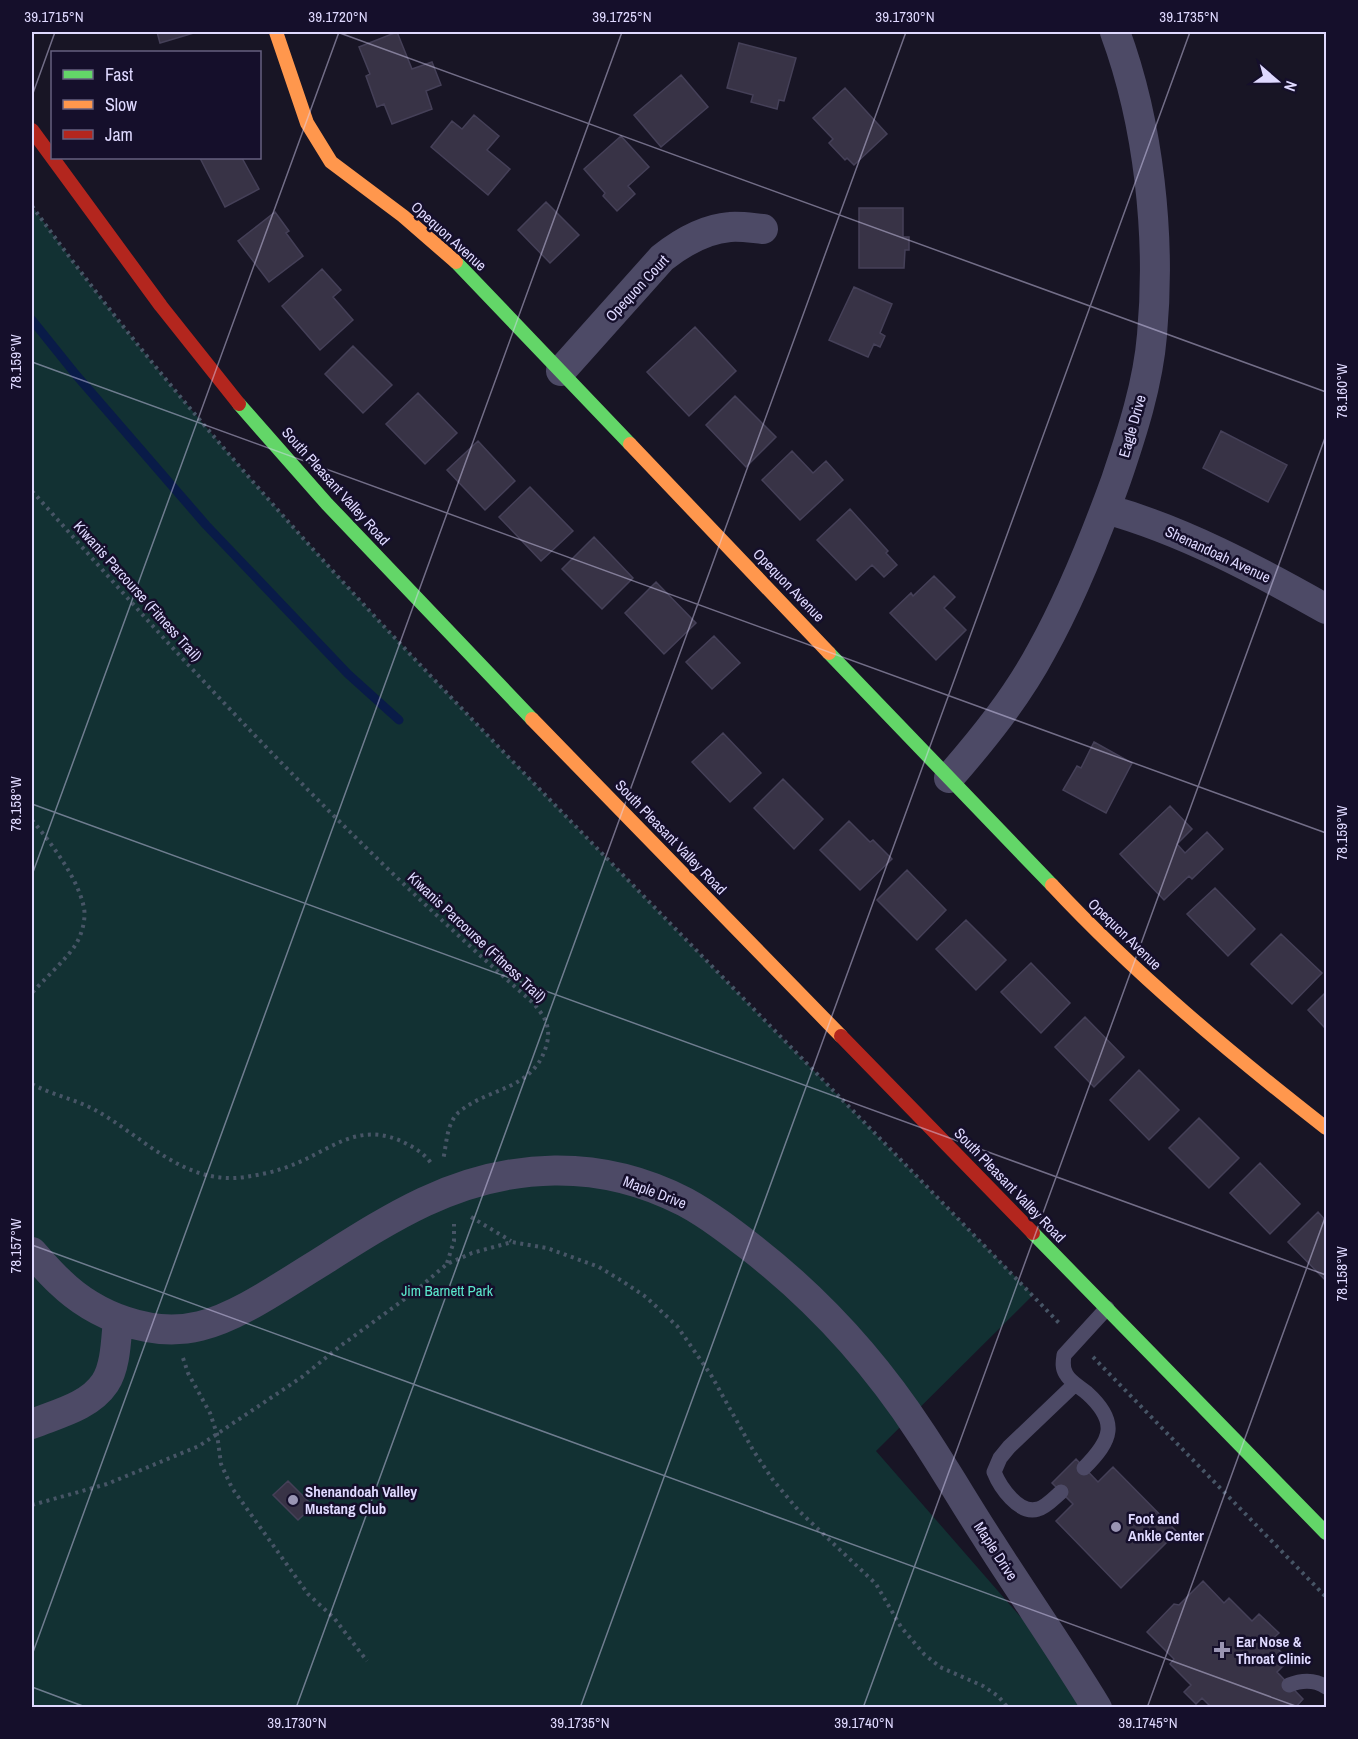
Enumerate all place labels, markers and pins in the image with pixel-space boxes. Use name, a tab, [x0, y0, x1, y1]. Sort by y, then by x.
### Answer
place label: Shenandoah Valley Mustang Club	[305, 1481, 417, 1519]
marker: Shenandoah Valley Mustang Club	[286, 1493, 300, 1507]
place label: Foot and Ankle Center	[1128, 1508, 1204, 1546]
marker: Foot and Ankle Center	[1109, 1520, 1123, 1534]
place label: Ear Nose & Throat Clinic	[1236, 1631, 1311, 1669]
marker: Ear Nose & Throat Clinic	[1213, 1641, 1231, 1659]

